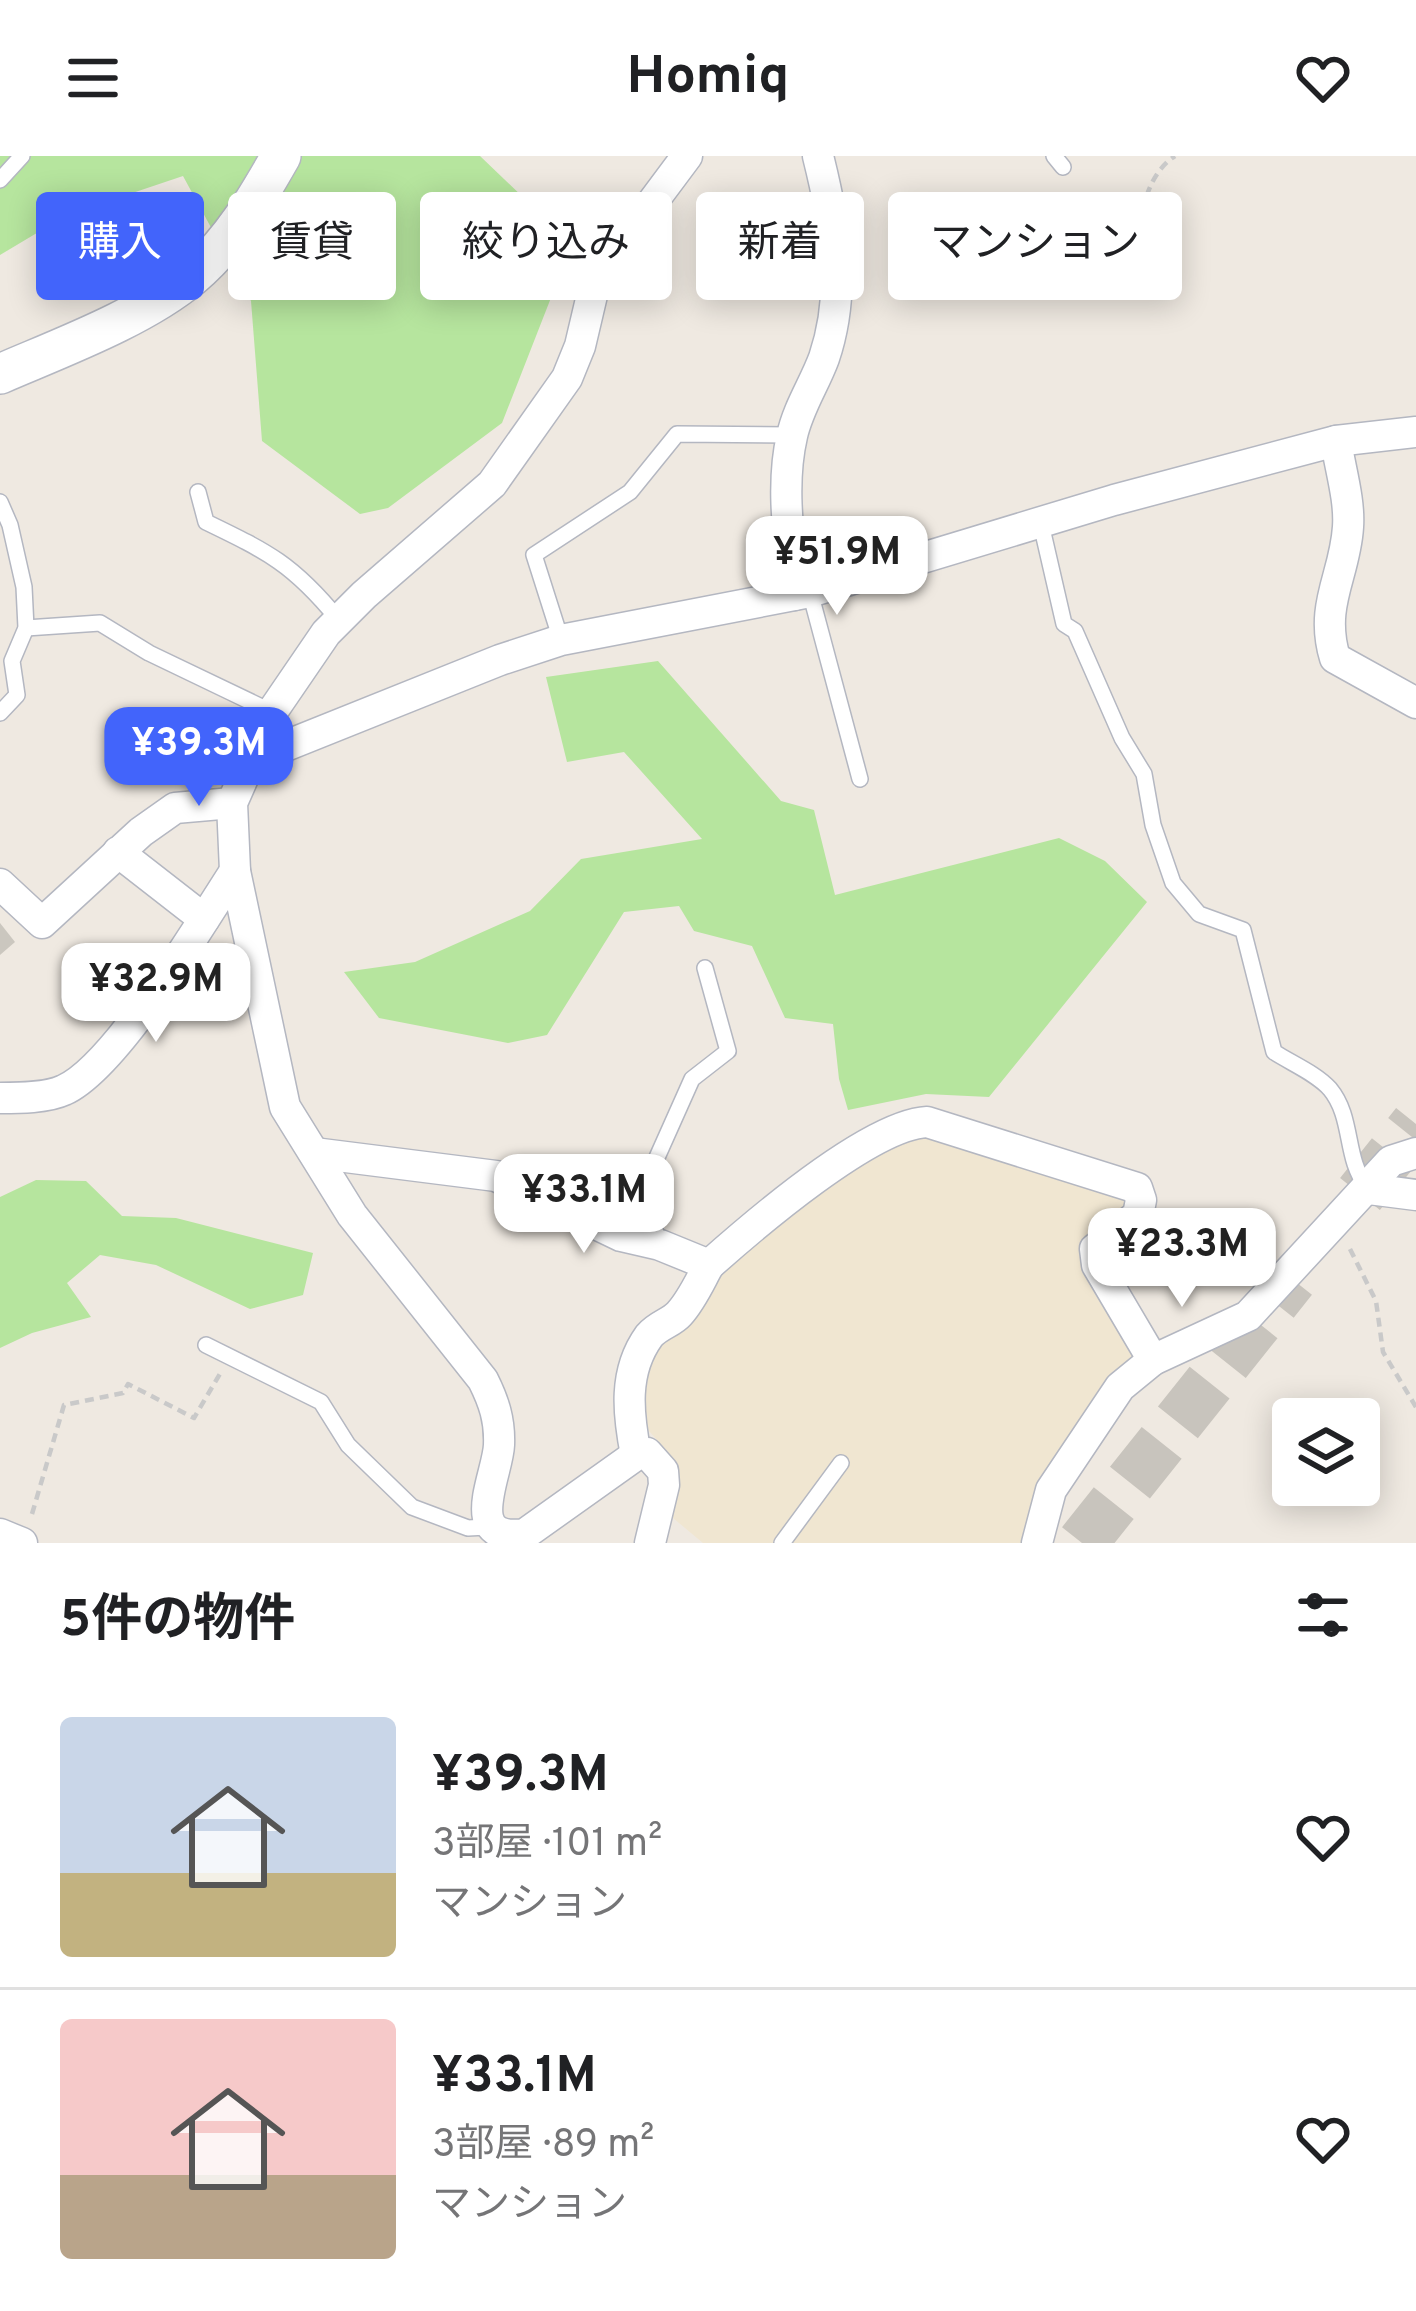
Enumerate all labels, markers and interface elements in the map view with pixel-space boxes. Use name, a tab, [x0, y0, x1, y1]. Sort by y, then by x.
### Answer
text: Homiq	[627, 44, 789, 113]
icon: menu	[60, 45, 126, 111]
icon: heart	[1290, 45, 1356, 111]
chip: 購入	[36, 192, 204, 300]
chip: 賃貸	[228, 192, 396, 300]
chip: 絞り込み	[420, 192, 672, 300]
chip: 新着	[696, 192, 864, 300]
chip: マンション	[888, 192, 1182, 300]
pin: ¥51.9M	[739, 516, 935, 618]
text: ¥51.9M	[773, 530, 901, 579]
pin: ¥39.3M	[101, 707, 297, 809]
text: ¥39.3M	[131, 721, 267, 770]
pin: ¥32.9M	[58, 943, 254, 1045]
text: ¥32.9M	[88, 957, 224, 1006]
pin: ¥33.1M	[486, 1154, 682, 1256]
text: ¥33.1M	[521, 1168, 647, 1217]
pin: ¥23.3M	[1084, 1208, 1280, 1310]
text: ¥23.3M	[1115, 1222, 1249, 1271]
map controls	[1272, 1398, 1380, 1506]
button: layers	[1272, 1398, 1380, 1506]
icon: filters	[1290, 1582, 1356, 1648]
text: 5件の物件	[60, 1590, 295, 1655]
text: ¥39.3M	[432, 1745, 609, 1810]
icon: home	[156, 1765, 300, 1909]
icon: heart	[1290, 1804, 1356, 1870]
text: 3部屋 · 101 m²	[432, 1821, 662, 1870]
text: マンション	[432, 1881, 627, 1930]
text: ¥33.1M	[432, 2046, 597, 2111]
icon: home	[156, 2067, 300, 2211]
icon: heart	[1290, 2106, 1356, 2172]
text: 3部屋 · 89 m²	[432, 2122, 654, 2171]
text: マンション	[432, 2182, 627, 2231]

